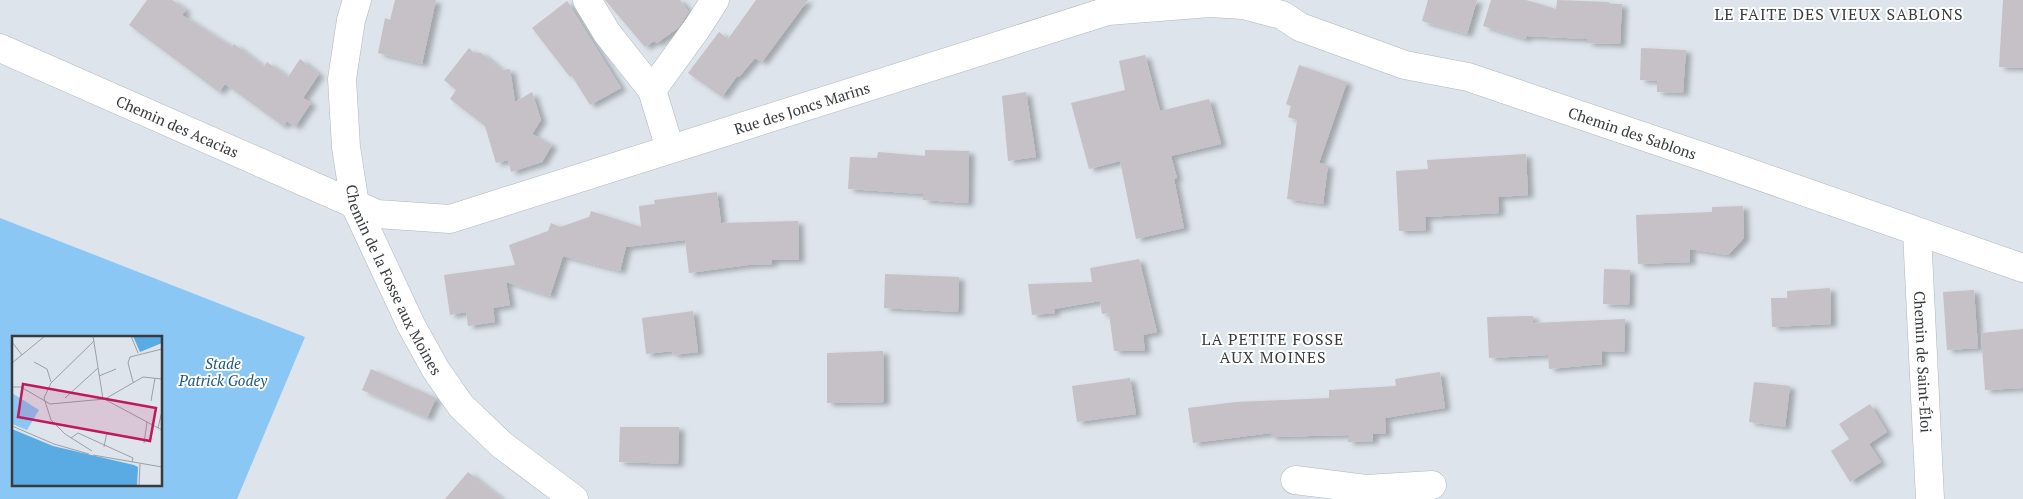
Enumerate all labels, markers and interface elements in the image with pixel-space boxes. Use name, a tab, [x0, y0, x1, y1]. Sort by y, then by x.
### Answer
district label: LE FAITE DES VIEUX SABLONS	[1715, 3, 1963, 25]
street label: Rue des Joncs Marins	[731, 77, 872, 139]
street label: Chemin des Acacias	[113, 90, 242, 162]
street label: Chemin des Sablons	[1566, 102, 1699, 164]
street label: Chemin de la Fosse aux Moines	[342, 183, 446, 379]
street label: Chemin de Saint-Éloi	[1910, 290, 1937, 433]
district label: LA PETITE FOSSE AUX MOINES	[1202, 328, 1344, 368]
inset map	[12, 336, 162, 486]
park label: Stade Patrick Godey	[178, 353, 268, 390]

